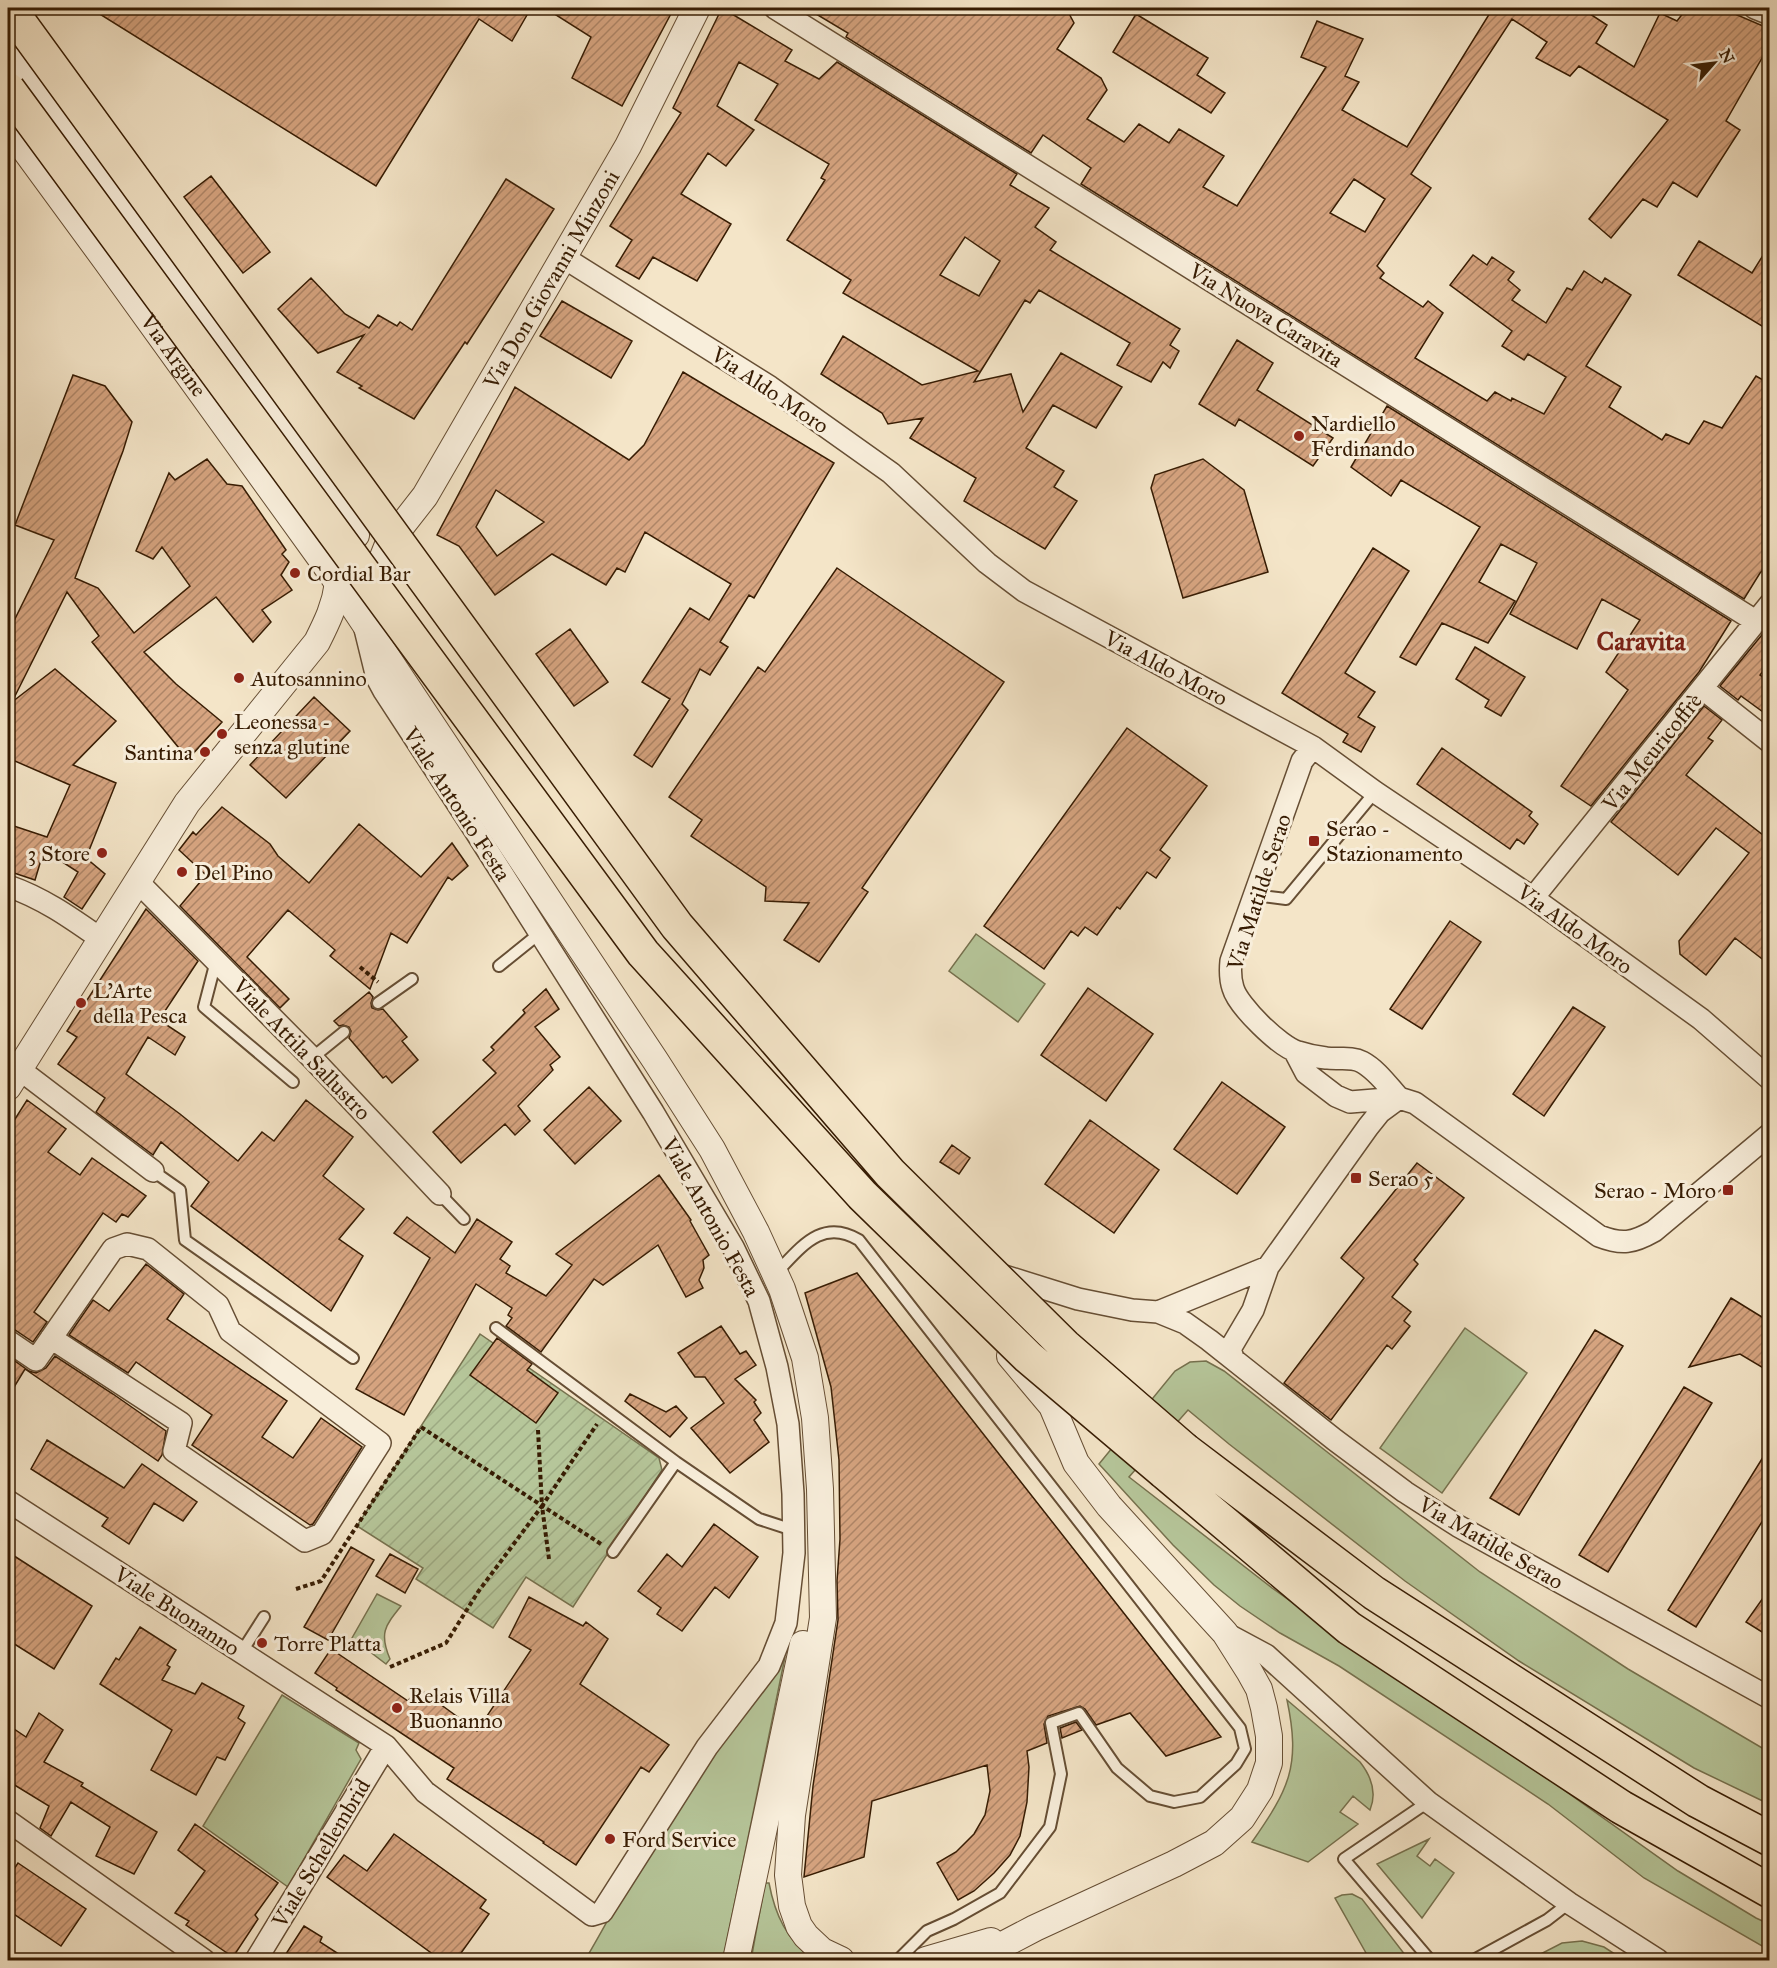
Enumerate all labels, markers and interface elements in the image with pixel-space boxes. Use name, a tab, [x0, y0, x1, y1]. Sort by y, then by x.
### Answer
north arrow	[1684, 33, 1744, 93]
text: N	[1715, 46, 1739, 67]
street label: Via Don Giovanni Minzoni	[476, 165, 625, 394]
street label: Via Nuova Caravita	[1183, 256, 1349, 374]
street label: Via Argine	[134, 307, 213, 402]
street label: Via Aldo Moro	[705, 340, 834, 439]
place label: Nardiello Ferdinando	[1311, 410, 1415, 462]
marker: Nardiello Ferdinando	[1292, 429, 1306, 443]
place label: Cordial Bar	[307, 560, 411, 587]
marker: Cordial Bar	[288, 566, 302, 580]
street label: Via Aldo Moro	[1099, 624, 1232, 712]
district label: Caravita	[1597, 625, 1687, 657]
place label: Autosannino	[250, 665, 367, 692]
marker: Autosannino	[232, 671, 246, 685]
street label: Via Meuricoffrè	[1596, 688, 1708, 817]
place label: Leonessa - senza glutine	[234, 708, 350, 760]
street label: Viale Antonio Festa	[397, 721, 517, 887]
marker: Leonessa - senza glutine	[215, 727, 229, 741]
place label: Santina	[124, 739, 194, 766]
marker: Santina	[198, 745, 212, 759]
street label: Via Matilde Serao	[1221, 810, 1297, 974]
place label: Serao - Stazionamento	[1326, 815, 1463, 867]
marker: Serao - Stazionamento	[1307, 834, 1321, 848]
place label: 3 Store	[28, 840, 90, 867]
marker: 3 Store	[95, 846, 109, 860]
place label: Del Pino	[194, 859, 273, 886]
marker: Del Pino	[175, 865, 189, 879]
street label: Via Aldo Moro	[1511, 877, 1638, 980]
street label: Viale Attila Sallustro	[227, 972, 377, 1126]
place label: L'Arte della Pesca	[93, 977, 188, 1029]
marker: L'Arte della Pesca	[74, 996, 88, 1010]
street label: Viale Antonio Festa	[656, 1132, 766, 1302]
place label: Serao 5	[1368, 1165, 1434, 1192]
marker: Serao 5	[1349, 1171, 1363, 1185]
place label: Serao - Moro	[1594, 1177, 1716, 1204]
marker: Serao - Moro	[1721, 1183, 1735, 1197]
street label: Via Matilde Serao	[1413, 1490, 1568, 1595]
street label: Viale Buonanno	[108, 1560, 245, 1662]
place label: Torre Platta	[274, 1630, 382, 1657]
marker: Torre Platta	[255, 1636, 269, 1650]
place label: Relais Villa Buonanno	[409, 1682, 511, 1734]
marker: Relais Villa Buonanno	[390, 1701, 404, 1715]
street label: Viale Schellembrid	[265, 1774, 376, 1933]
place label: Ford Service	[622, 1826, 736, 1853]
marker: Ford Service	[603, 1832, 617, 1846]

